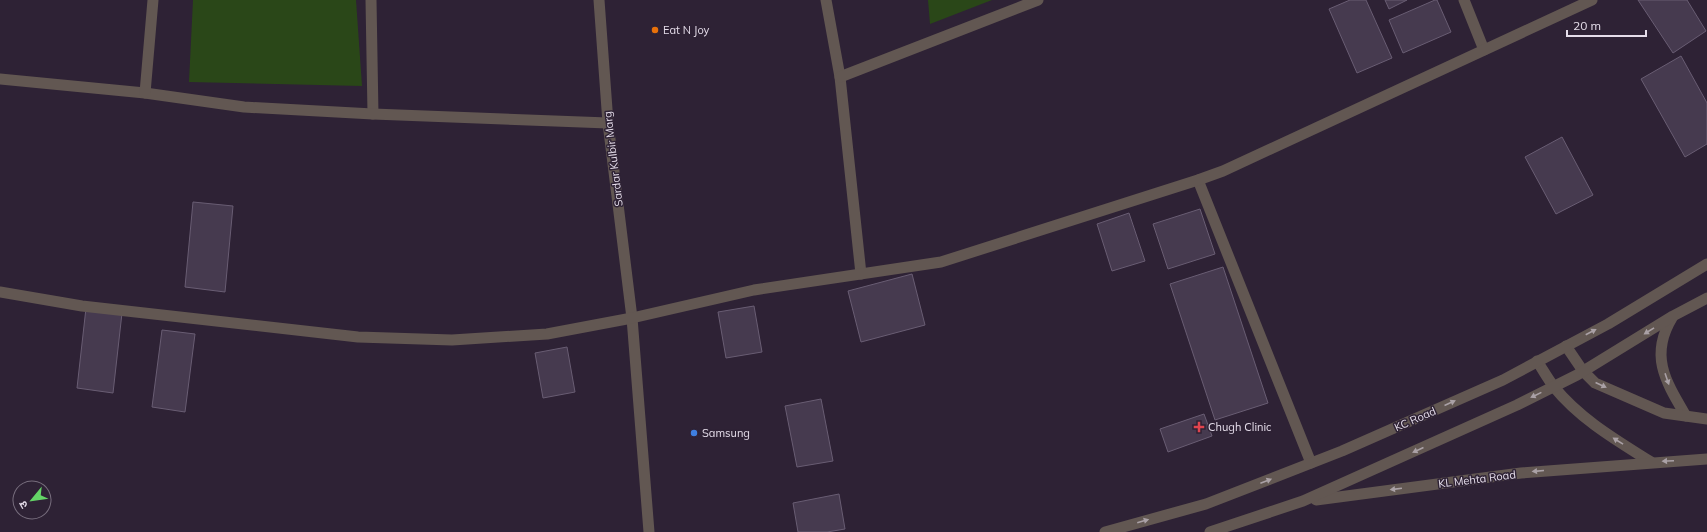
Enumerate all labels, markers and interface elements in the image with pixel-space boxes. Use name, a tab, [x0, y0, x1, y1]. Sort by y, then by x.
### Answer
scale bar	[1567, 12, 1646, 38]
text: 20 m	[1573, 18, 1601, 33]
place label: Eat N Joy	[663, 23, 710, 37]
marker: Eat N Joy	[650, 25, 660, 35]
street label: Sardar Kulbir Marg	[600, 111, 626, 207]
one-way arrow	[1644, 327, 1654, 335]
one-way arrow	[1585, 329, 1597, 336]
one-way arrow	[1664, 374, 1670, 386]
one-way arrow	[1595, 382, 1606, 388]
one-way arrow	[1530, 392, 1542, 399]
one-way arrow	[1445, 400, 1457, 406]
street label: KC Road	[1392, 404, 1438, 434]
place label: Chugh Clinic	[1208, 420, 1272, 434]
marker: Chugh Clinic	[1193, 421, 1205, 433]
place label: Samsung	[702, 426, 750, 440]
marker: Samsung	[689, 428, 699, 438]
one-way arrow	[1612, 437, 1623, 445]
one-way arrow	[1412, 446, 1424, 453]
one-way arrow	[1662, 457, 1674, 464]
street label: KL Mehta Road	[1437, 467, 1517, 491]
one-way arrow	[1532, 468, 1545, 475]
one-way arrow	[1260, 477, 1272, 483]
north arrow	[12, 480, 52, 520]
one-way arrow	[1390, 486, 1402, 492]
text: उ	[15, 498, 31, 511]
one-way arrow	[1136, 518, 1149, 524]

